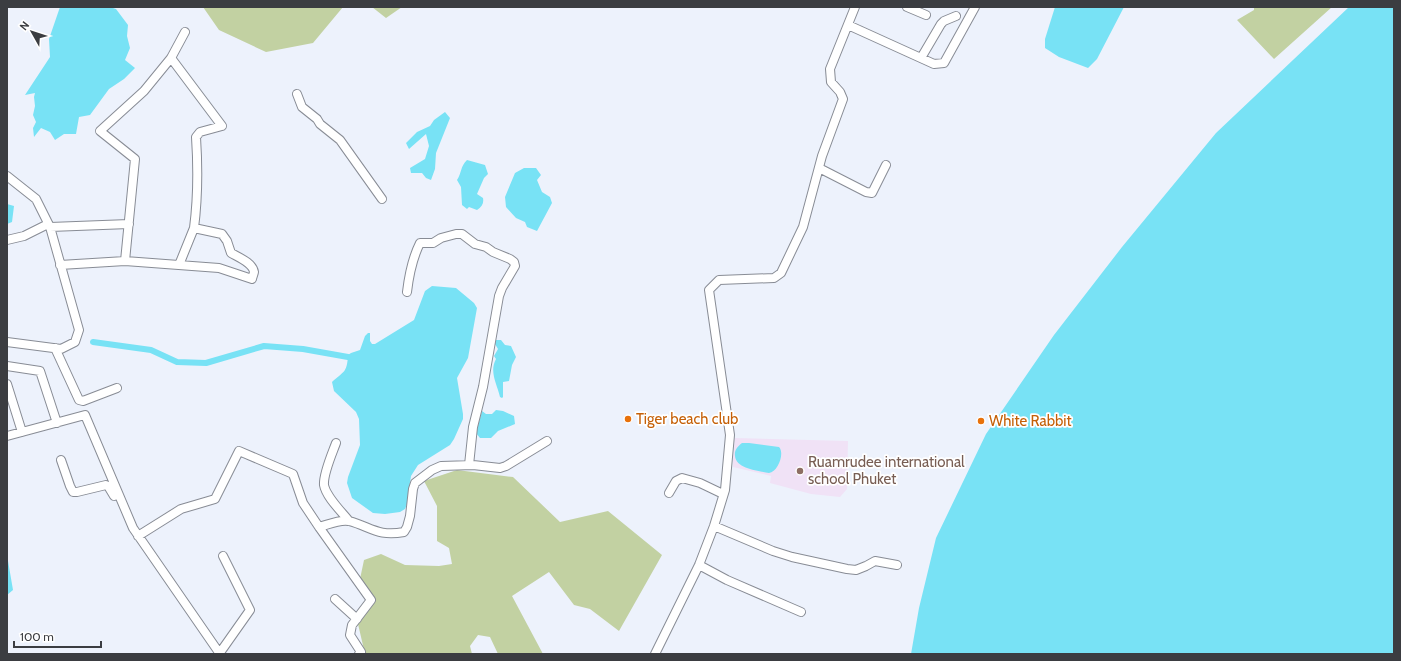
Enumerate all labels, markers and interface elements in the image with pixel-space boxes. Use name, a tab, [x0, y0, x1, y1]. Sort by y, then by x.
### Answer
north arrow	[12, 12, 52, 52]
text: N	[16, 18, 32, 33]
place label: Tiger beach club	[636, 410, 738, 428]
place label: White Rabbit	[989, 412, 1072, 430]
marker: Tiger beach club	[623, 414, 633, 424]
marker: White Rabbit	[976, 416, 986, 426]
place label: Ruamrudee international school Phuket	[808, 453, 965, 488]
marker: Ruamrudee international school Phuket	[795, 466, 805, 476]
scale bar	[14, 623, 101, 649]
text: 100 m	[20, 629, 54, 644]

